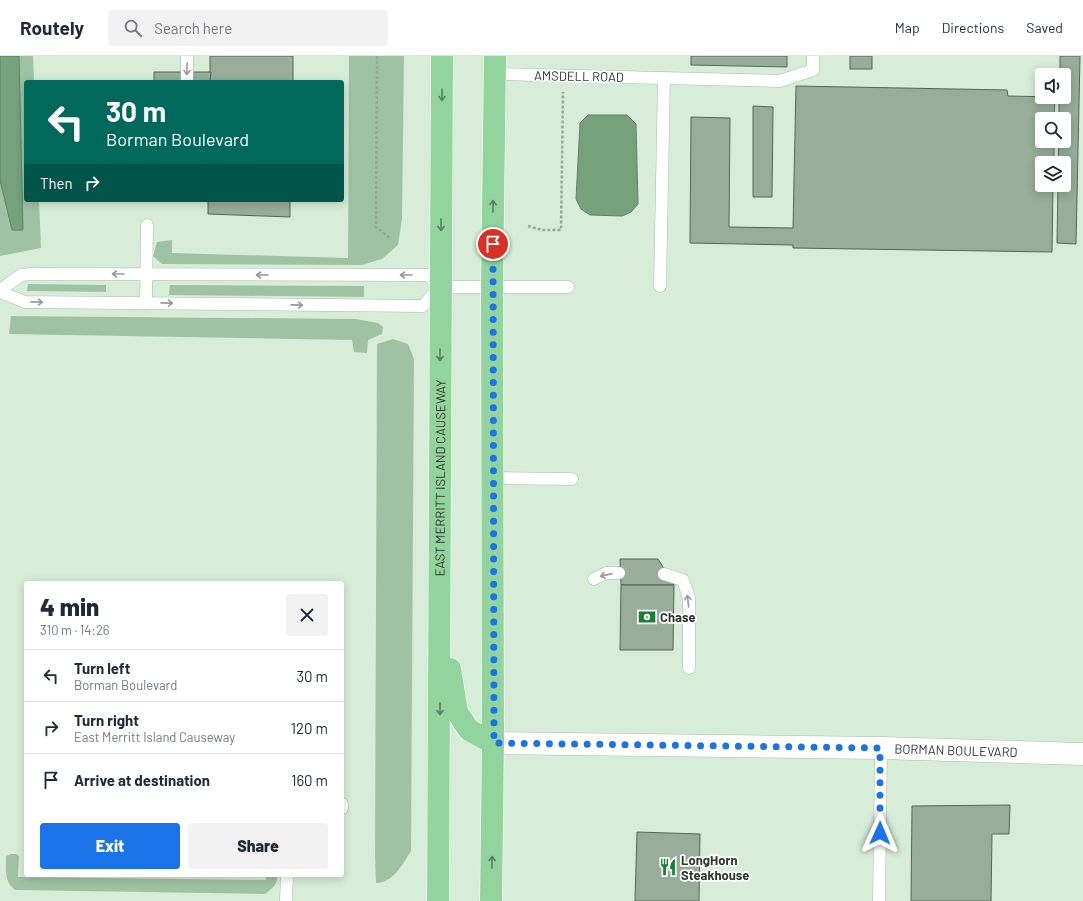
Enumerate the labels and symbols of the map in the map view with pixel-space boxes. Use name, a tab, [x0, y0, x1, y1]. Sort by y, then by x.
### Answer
one-way arrow	[183, 62, 191, 75]
street label: AMSDELL ROAD	[534, 67, 624, 85]
one-way arrow	[438, 88, 446, 101]
one-way arrow	[489, 200, 497, 213]
one-way arrow	[437, 218, 445, 231]
pin	[476, 227, 510, 261]
one-way arrow	[112, 270, 125, 278]
one-way arrow	[256, 271, 269, 279]
one-way arrow	[400, 271, 413, 279]
one-way arrow	[30, 298, 43, 306]
one-way arrow	[160, 299, 173, 307]
one-way arrow	[290, 301, 303, 309]
one-way arrow	[436, 348, 444, 361]
street label: EAST MERRITT ISLAND CAUSEWAY	[432, 379, 448, 577]
one-way arrow	[600, 571, 613, 579]
one-way arrow	[684, 595, 692, 608]
bank icon: Chase	[637, 607, 657, 627]
place label: Chase	[660, 609, 696, 625]
one-way arrow	[436, 702, 444, 715]
street label: BORMAN BOULEVARD	[894, 740, 1018, 760]
position arrow	[859, 812, 901, 854]
place label: LongHorn Steakhouse	[681, 852, 749, 883]
one-way arrow	[488, 856, 496, 869]
restaurant icon: LongHorn Steakhouse	[658, 857, 678, 877]

